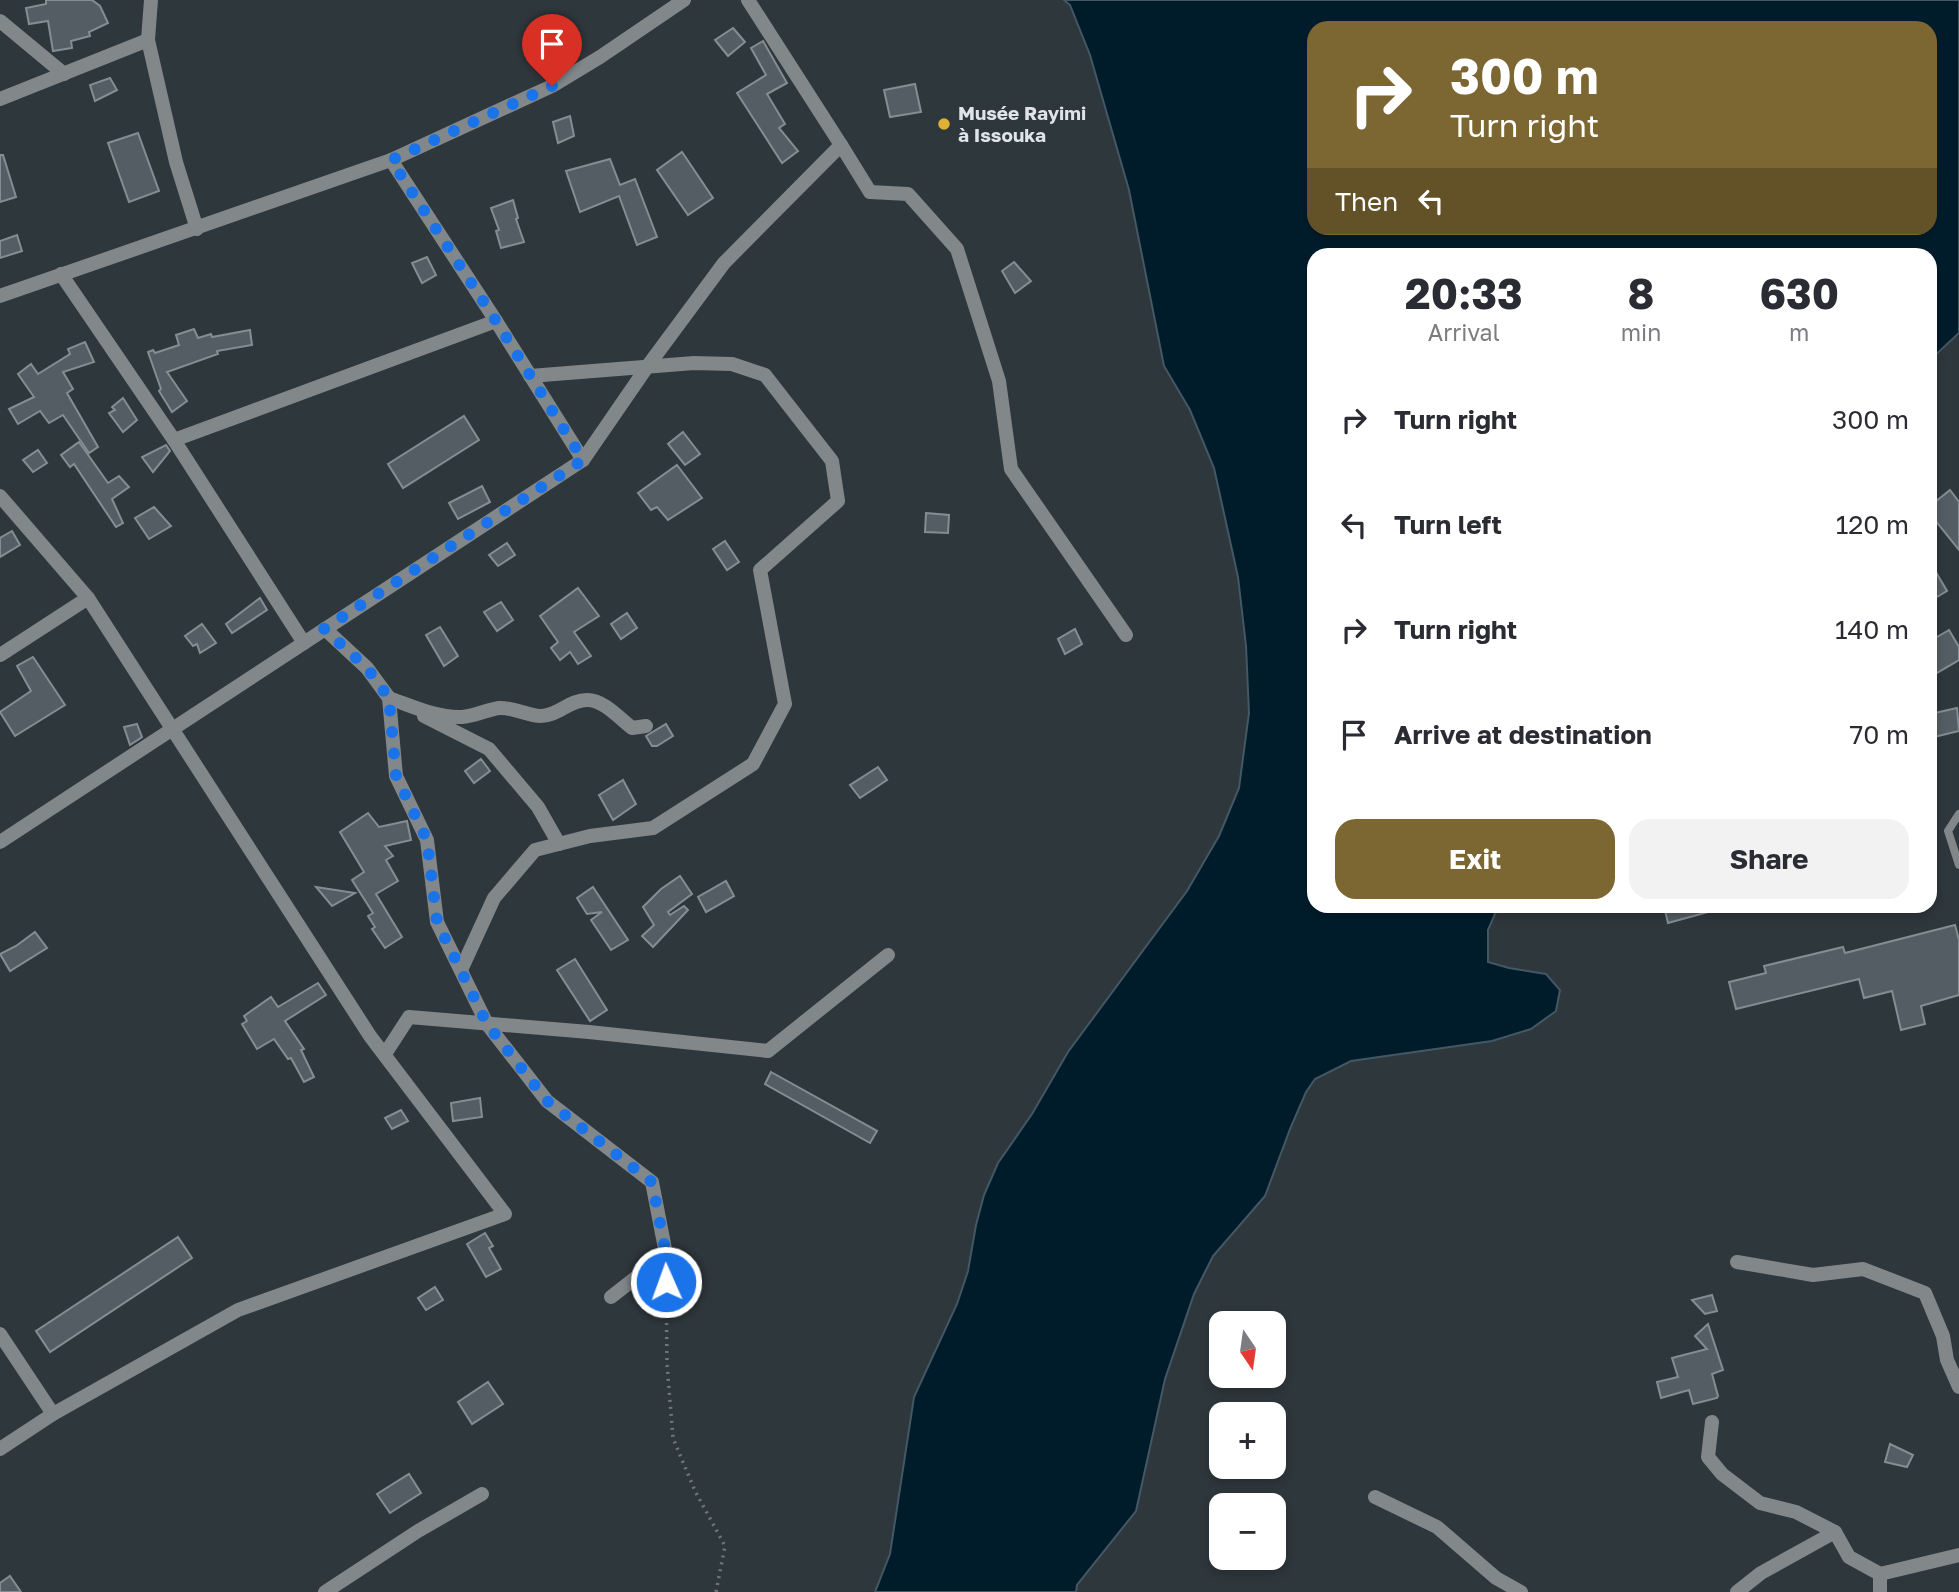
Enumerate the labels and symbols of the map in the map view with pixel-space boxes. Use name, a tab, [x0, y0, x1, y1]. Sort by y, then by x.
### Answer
pin	[522, 14, 582, 86]
place label: Musée Rayimi à Issouka	[958, 101, 1086, 146]
marker: Musée Rayimi à Issouka	[936, 116, 952, 132]
position arrow	[629, 1245, 703, 1319]
north arrow	[1209, 1311, 1286, 1388]

